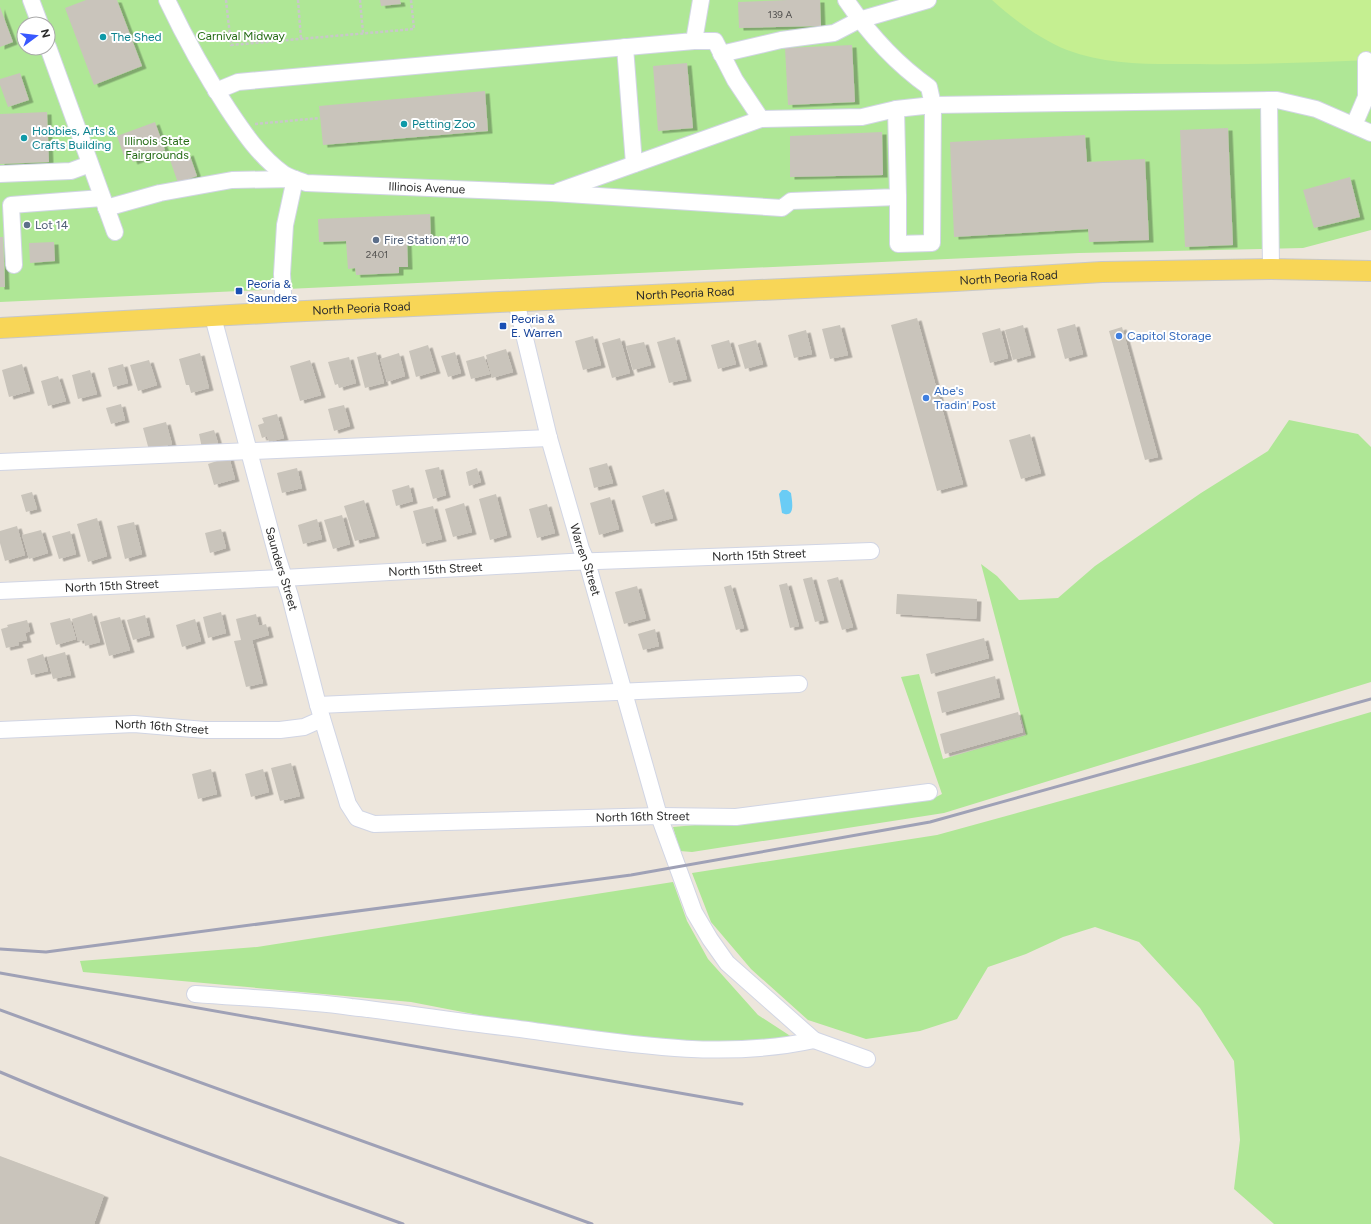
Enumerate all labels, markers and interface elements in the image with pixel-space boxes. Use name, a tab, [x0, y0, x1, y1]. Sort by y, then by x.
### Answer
house number: 139 A	[768, 8, 792, 21]
north arrow	[16, 16, 56, 56]
text: N	[38, 28, 53, 39]
park label: Carnival Midway	[197, 29, 286, 43]
place label: The Shed	[111, 30, 161, 44]
marker: The Shed	[98, 32, 108, 42]
place label: Petting Zoo	[412, 117, 476, 131]
marker: Petting Zoo	[399, 119, 409, 129]
place label: Hobbies, Arts & Crafts Building	[32, 124, 116, 152]
marker: Hobbies, Arts & Crafts Building	[19, 133, 29, 143]
park label: Illinois State Fairgrounds	[124, 134, 190, 162]
street label: Illinois Avenue	[388, 179, 466, 196]
place label: Lot 14	[35, 218, 69, 232]
marker: Lot 14	[22, 220, 32, 230]
place label: Fire Station #10	[384, 233, 469, 247]
marker: Fire Station #10	[371, 235, 381, 245]
house number: 2401	[366, 248, 388, 261]
street label: North Peoria Road	[959, 268, 1058, 288]
place label: Peoria & Saunders	[247, 277, 298, 305]
street label: North Peoria Road	[636, 284, 735, 303]
marker: Peoria & Saunders	[234, 286, 244, 296]
street label: North Peoria Road	[312, 299, 411, 318]
place label: Peoria & E. Warren	[511, 312, 562, 340]
marker: Peoria & E. Warren	[498, 321, 508, 331]
place label: Capitol Storage	[1127, 329, 1212, 343]
marker: Capitol Storage	[1114, 331, 1124, 341]
place label: Abe's Tradin' Post	[934, 384, 996, 412]
marker: Abe's Tradin' Post	[921, 393, 931, 403]
street label: Warren Street	[567, 522, 603, 598]
street label: Saunders Street	[263, 525, 301, 613]
street label: North 15th Street	[712, 546, 807, 564]
street label: North 15th Street	[388, 560, 483, 579]
street label: North 15th Street	[64, 577, 160, 595]
street label: North 16th Street	[114, 717, 209, 737]
street label: North 16th Street	[595, 809, 690, 825]

